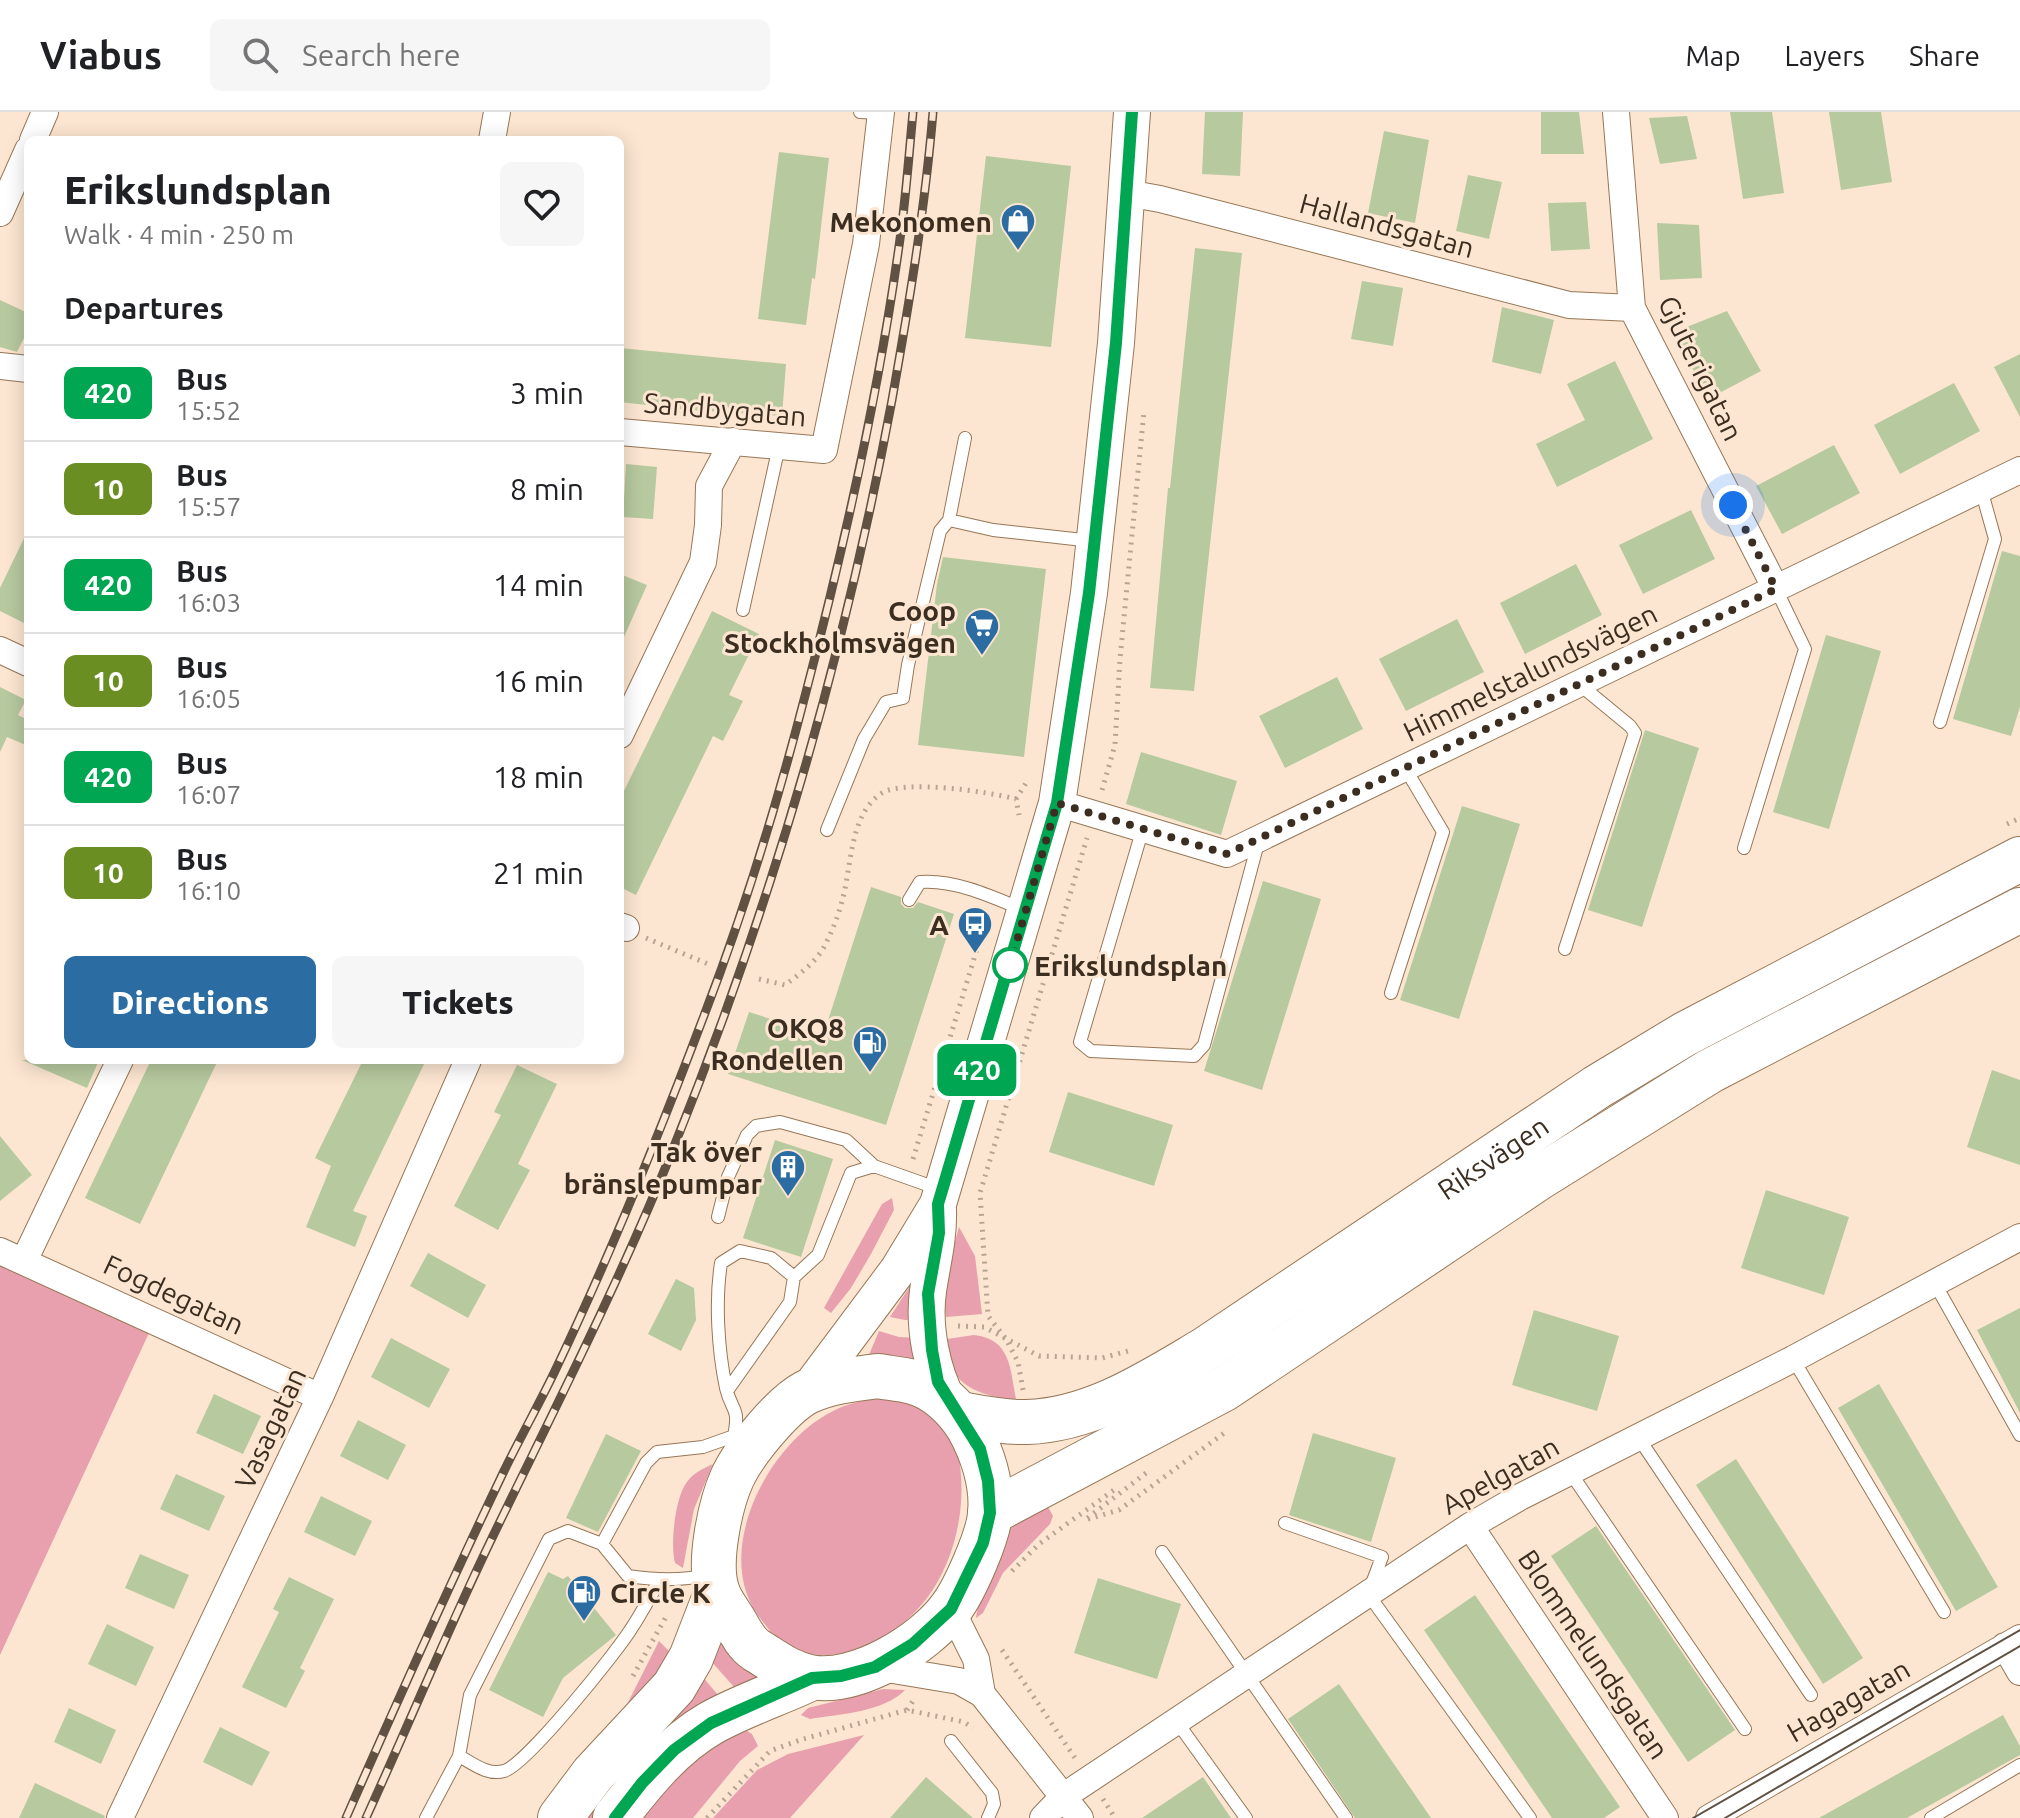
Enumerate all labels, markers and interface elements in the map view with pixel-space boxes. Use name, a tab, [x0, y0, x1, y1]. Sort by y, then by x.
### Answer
search box	[210, 19, 770, 91]
icon: search	[238, 33, 282, 77]
text: Viabus	[40, 34, 162, 76]
text: Search here	[302, 38, 461, 72]
text: Map	[1685, 40, 1741, 71]
text: Layers	[1785, 40, 1865, 71]
text: Share	[1909, 40, 1980, 71]
button: heart	[500, 162, 584, 246]
text: Erikslundsplan	[64, 169, 332, 211]
street label: Hallandsgatan	[1296, 187, 1478, 263]
shop icon: Mekonomen	[999, 202, 1037, 252]
place label: Mekonomen	[829, 206, 992, 237]
text: Walk · 4 min · 250 m	[64, 220, 294, 249]
text: Departures	[64, 291, 224, 325]
street label: Gjuterigatan	[1653, 291, 1749, 445]
text: Bus	[176, 362, 228, 396]
text: 3 min	[510, 376, 584, 410]
text: 420	[84, 377, 132, 408]
street label: Sandbygatan	[642, 386, 808, 432]
text: 15:52	[176, 396, 241, 425]
text: Bus	[176, 458, 228, 492]
text: 8 min	[510, 472, 584, 506]
text: 10	[92, 473, 124, 504]
your location	[1713, 485, 1753, 525]
text: 15:57	[176, 492, 241, 521]
text: Bus	[176, 554, 228, 588]
text: 14 min	[493, 568, 584, 602]
text: 420	[84, 569, 132, 600]
text: 16:03	[176, 588, 241, 617]
place label: Coop Stockholmsvägen	[724, 595, 956, 658]
street label: Himmelstalundsvägen	[1398, 597, 1662, 747]
supermarket icon: Coop Stockholmsvägen	[963, 607, 1001, 657]
text: Bus	[176, 650, 228, 684]
text: 16 min	[493, 664, 584, 698]
text: 10	[92, 665, 124, 696]
text: 16:05	[176, 684, 241, 713]
text: Bus	[176, 746, 228, 780]
text: 18 min	[493, 760, 584, 794]
text: 420	[84, 761, 132, 792]
text: 16:07	[176, 780, 241, 809]
text: Bus	[176, 842, 228, 876]
text: 21 min	[493, 856, 584, 890]
text: 10	[92, 857, 124, 888]
text: 16:10	[176, 876, 241, 905]
bus stop icon: A	[956, 905, 994, 955]
place label: A	[929, 909, 949, 940]
marker: Erikslundsplan	[993, 948, 1027, 982]
place label: Erikslundsplan	[1034, 950, 1227, 981]
button: Directions	[64, 956, 316, 1048]
button: Tickets	[332, 956, 584, 1048]
place label: OKQ8 Rondellen	[711, 1012, 844, 1075]
fuel station icon: OKQ8 Rondellen	[851, 1024, 889, 1074]
line badge: 420	[931, 1044, 1023, 1096]
text: 420	[953, 1054, 1001, 1085]
street label: Riksvägen	[1431, 1109, 1554, 1205]
place label: Tak över bränslepumpar	[564, 1136, 762, 1199]
building icon: Tak över bränslepumpar	[769, 1148, 807, 1198]
street label: Fogdegatan	[99, 1248, 249, 1340]
street label: Vasagatan	[228, 1363, 312, 1493]
street label: Apelgatan	[1436, 1430, 1564, 1520]
street label: Blommelundsgatan	[1513, 1544, 1675, 1764]
fuel station icon: Circle K	[565, 1573, 603, 1623]
place label: Circle K	[610, 1577, 711, 1608]
street label: Hagagatan	[1781, 1653, 1915, 1747]

